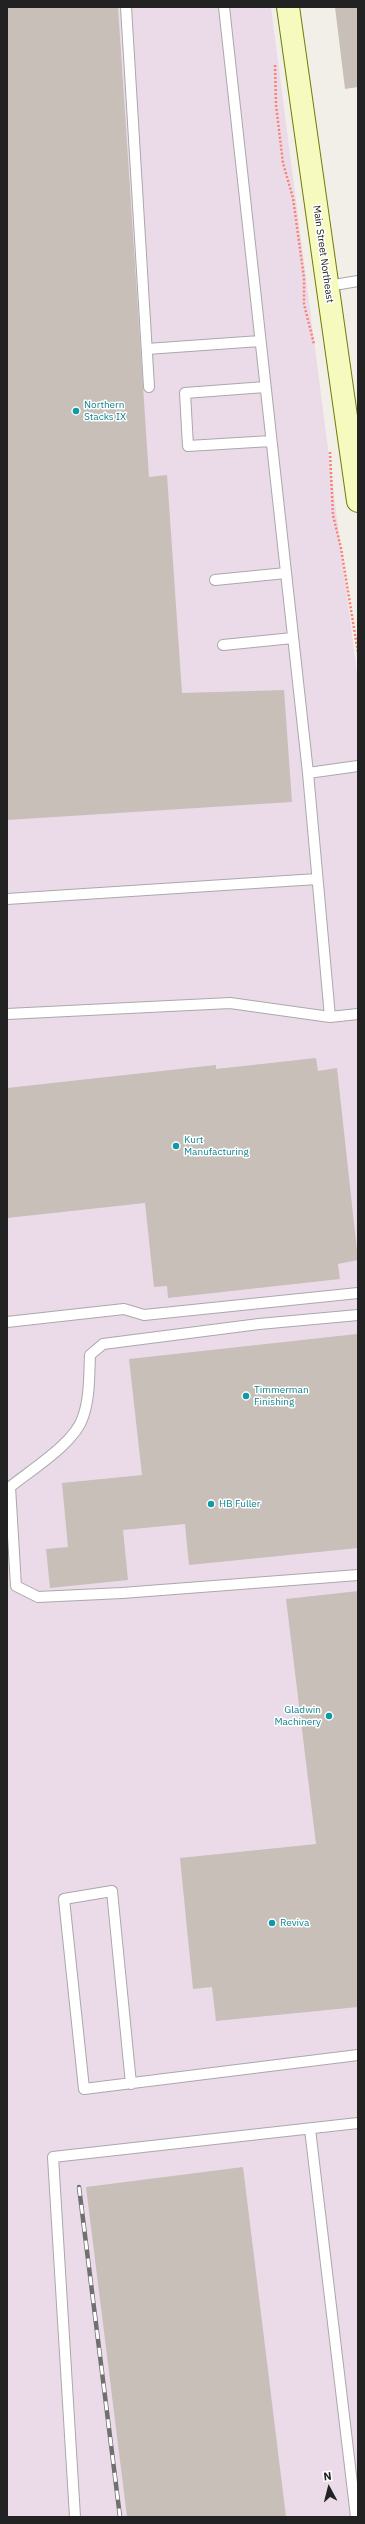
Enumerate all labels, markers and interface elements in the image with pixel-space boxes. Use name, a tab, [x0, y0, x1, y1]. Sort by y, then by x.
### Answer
street label: Main Street Northeast	[310, 204, 336, 304]
place label: Northern Stacks IX	[84, 399, 126, 422]
marker: Northern Stacks IX	[71, 406, 81, 416]
place label: Kurt Manufacturing	[184, 1134, 249, 1158]
marker: Kurt Manufacturing	[171, 1141, 181, 1151]
place label: Timmerman Finishing	[254, 1384, 309, 1408]
marker: Timmerman Finishing	[241, 1391, 251, 1401]
place label: HB Fuller	[219, 1498, 261, 1510]
marker: HB Fuller	[206, 1499, 216, 1509]
place label: Gladwin Machinery	[274, 1704, 321, 1728]
marker: Gladwin Machinery	[324, 1711, 334, 1721]
place label: Reviva	[280, 1917, 309, 1929]
marker: Reviva	[267, 1918, 277, 1928]
north arrow	[309, 2468, 349, 2508]
text: N	[323, 2469, 332, 2484]

